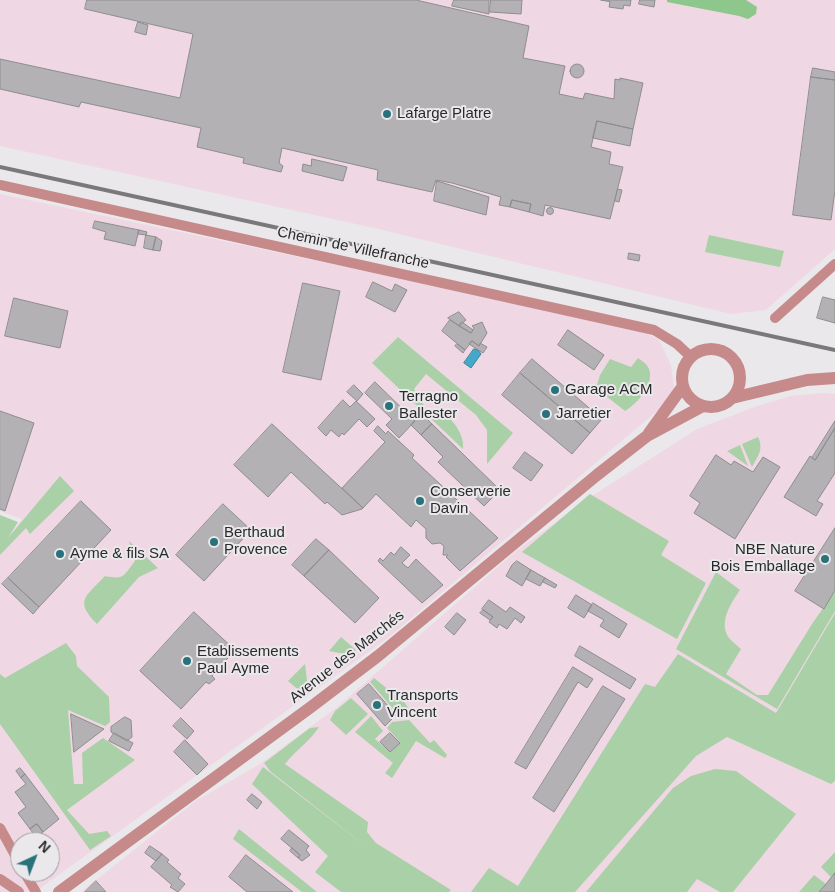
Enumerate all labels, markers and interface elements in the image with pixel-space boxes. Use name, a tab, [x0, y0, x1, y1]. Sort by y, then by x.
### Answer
place label: Lafarge Platre	[397, 105, 491, 123]
marker: Lafarge Platre	[381, 108, 393, 120]
street label: Chemin de Villefranche	[275, 223, 431, 273]
place label: Garage ACM	[565, 381, 653, 399]
marker: Garage ACM	[549, 384, 561, 396]
place label: Terragno Ballester	[399, 388, 458, 423]
marker: Terragno Ballester	[383, 400, 395, 412]
place label: Jarretier	[556, 405, 611, 423]
marker: Jarretier	[540, 408, 552, 420]
place label: Conserverie Davin	[430, 483, 511, 518]
marker: Conserverie Davin	[414, 495, 426, 507]
place label: Berthaud Provence	[224, 524, 287, 559]
marker: Berthaud Provence	[208, 536, 220, 548]
place label: NBE Nature Bois Emballage	[711, 541, 815, 576]
place label: Ayme & fils SA	[70, 545, 169, 563]
marker: Ayme & fils SA	[54, 548, 66, 560]
marker: NBE Nature Bois Emballage	[819, 553, 831, 565]
street label: Avenue des Marchés	[286, 607, 408, 707]
place label: Etablissements Paul Ayme	[197, 643, 299, 678]
marker: Etablissements Paul Ayme	[181, 655, 193, 667]
place label: Transports Vincent	[387, 687, 458, 722]
marker: Transports Vincent	[371, 699, 383, 711]
north arrow	[10, 832, 60, 882]
text: N	[35, 837, 54, 856]

